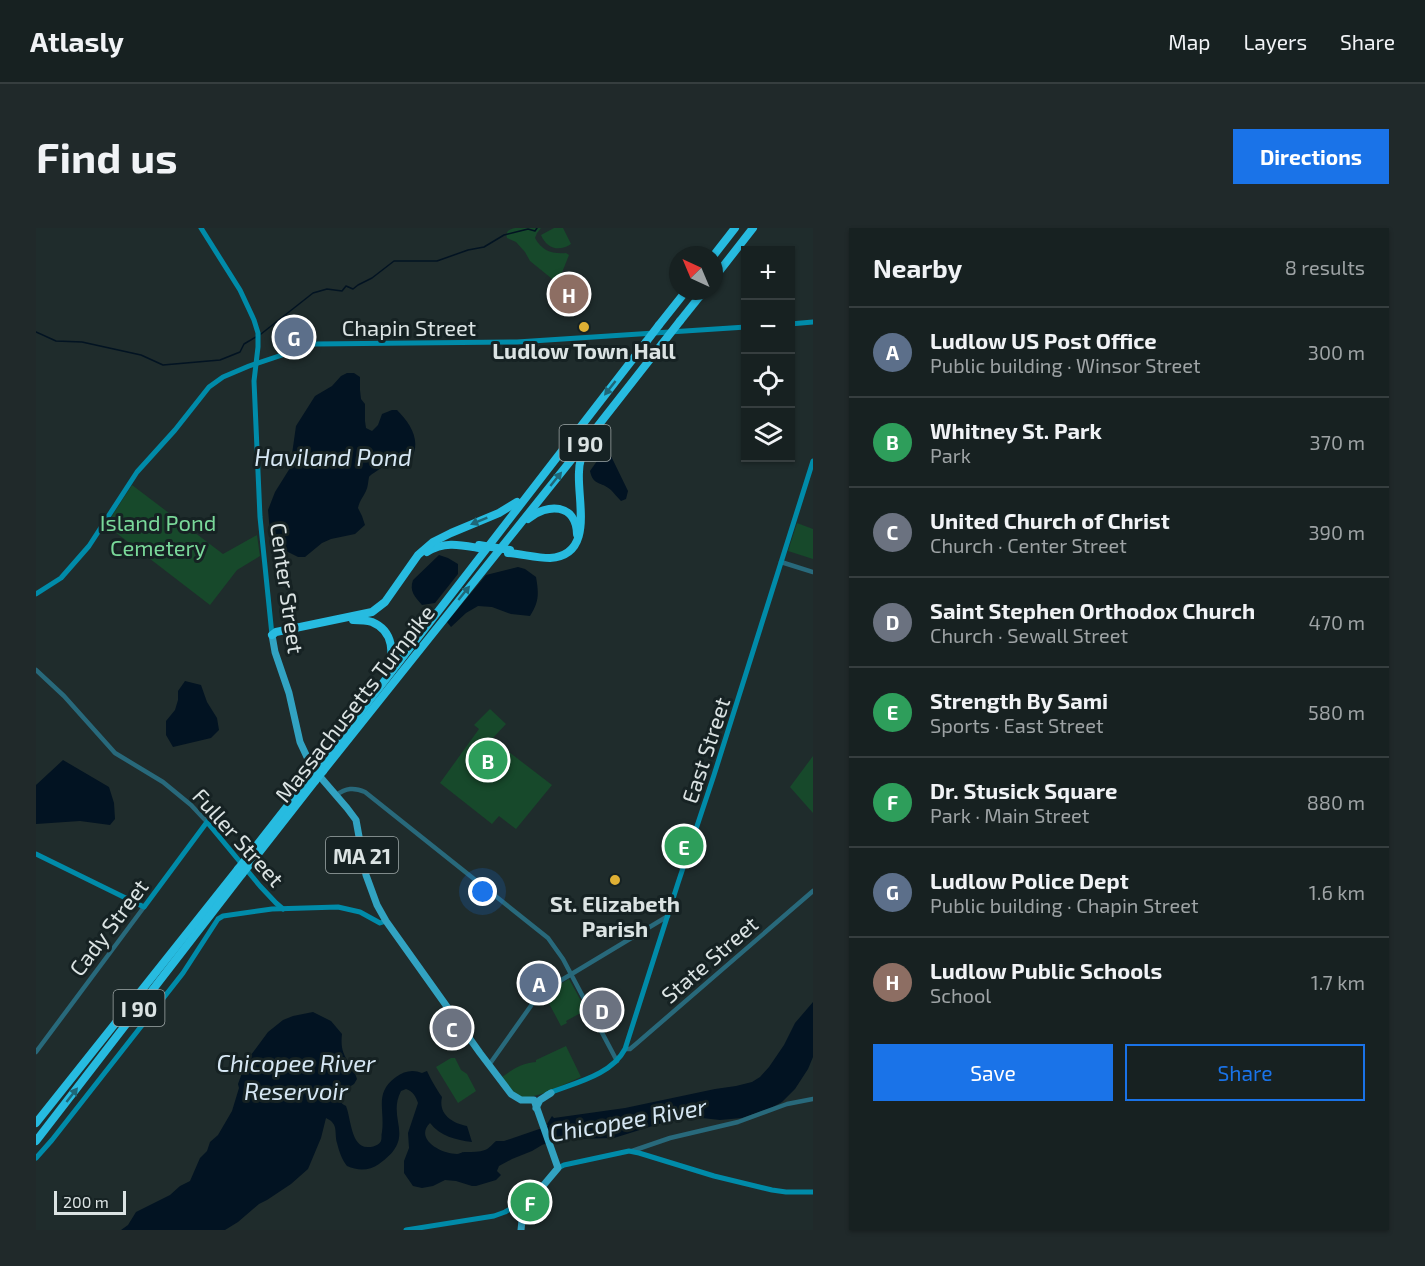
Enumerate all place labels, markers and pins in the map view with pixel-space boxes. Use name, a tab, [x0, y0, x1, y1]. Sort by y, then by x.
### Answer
pin: H	[550, 272, 588, 316]
pin: G	[274, 314, 314, 360]
marker: Ludlow Town Hall	[577, 320, 591, 334]
place label: Ludlow Town Hall	[492, 337, 676, 363]
pin: B	[468, 738, 508, 782]
pin: E	[664, 824, 704, 868]
marker: St. Elizabeth Parish	[608, 873, 622, 887]
place label: St. Elizabeth Parish	[550, 890, 680, 941]
pin: A	[520, 960, 558, 1005]
pin: D	[582, 988, 622, 1032]
pin: C	[432, 1006, 472, 1050]
pin: F	[510, 1180, 550, 1224]

